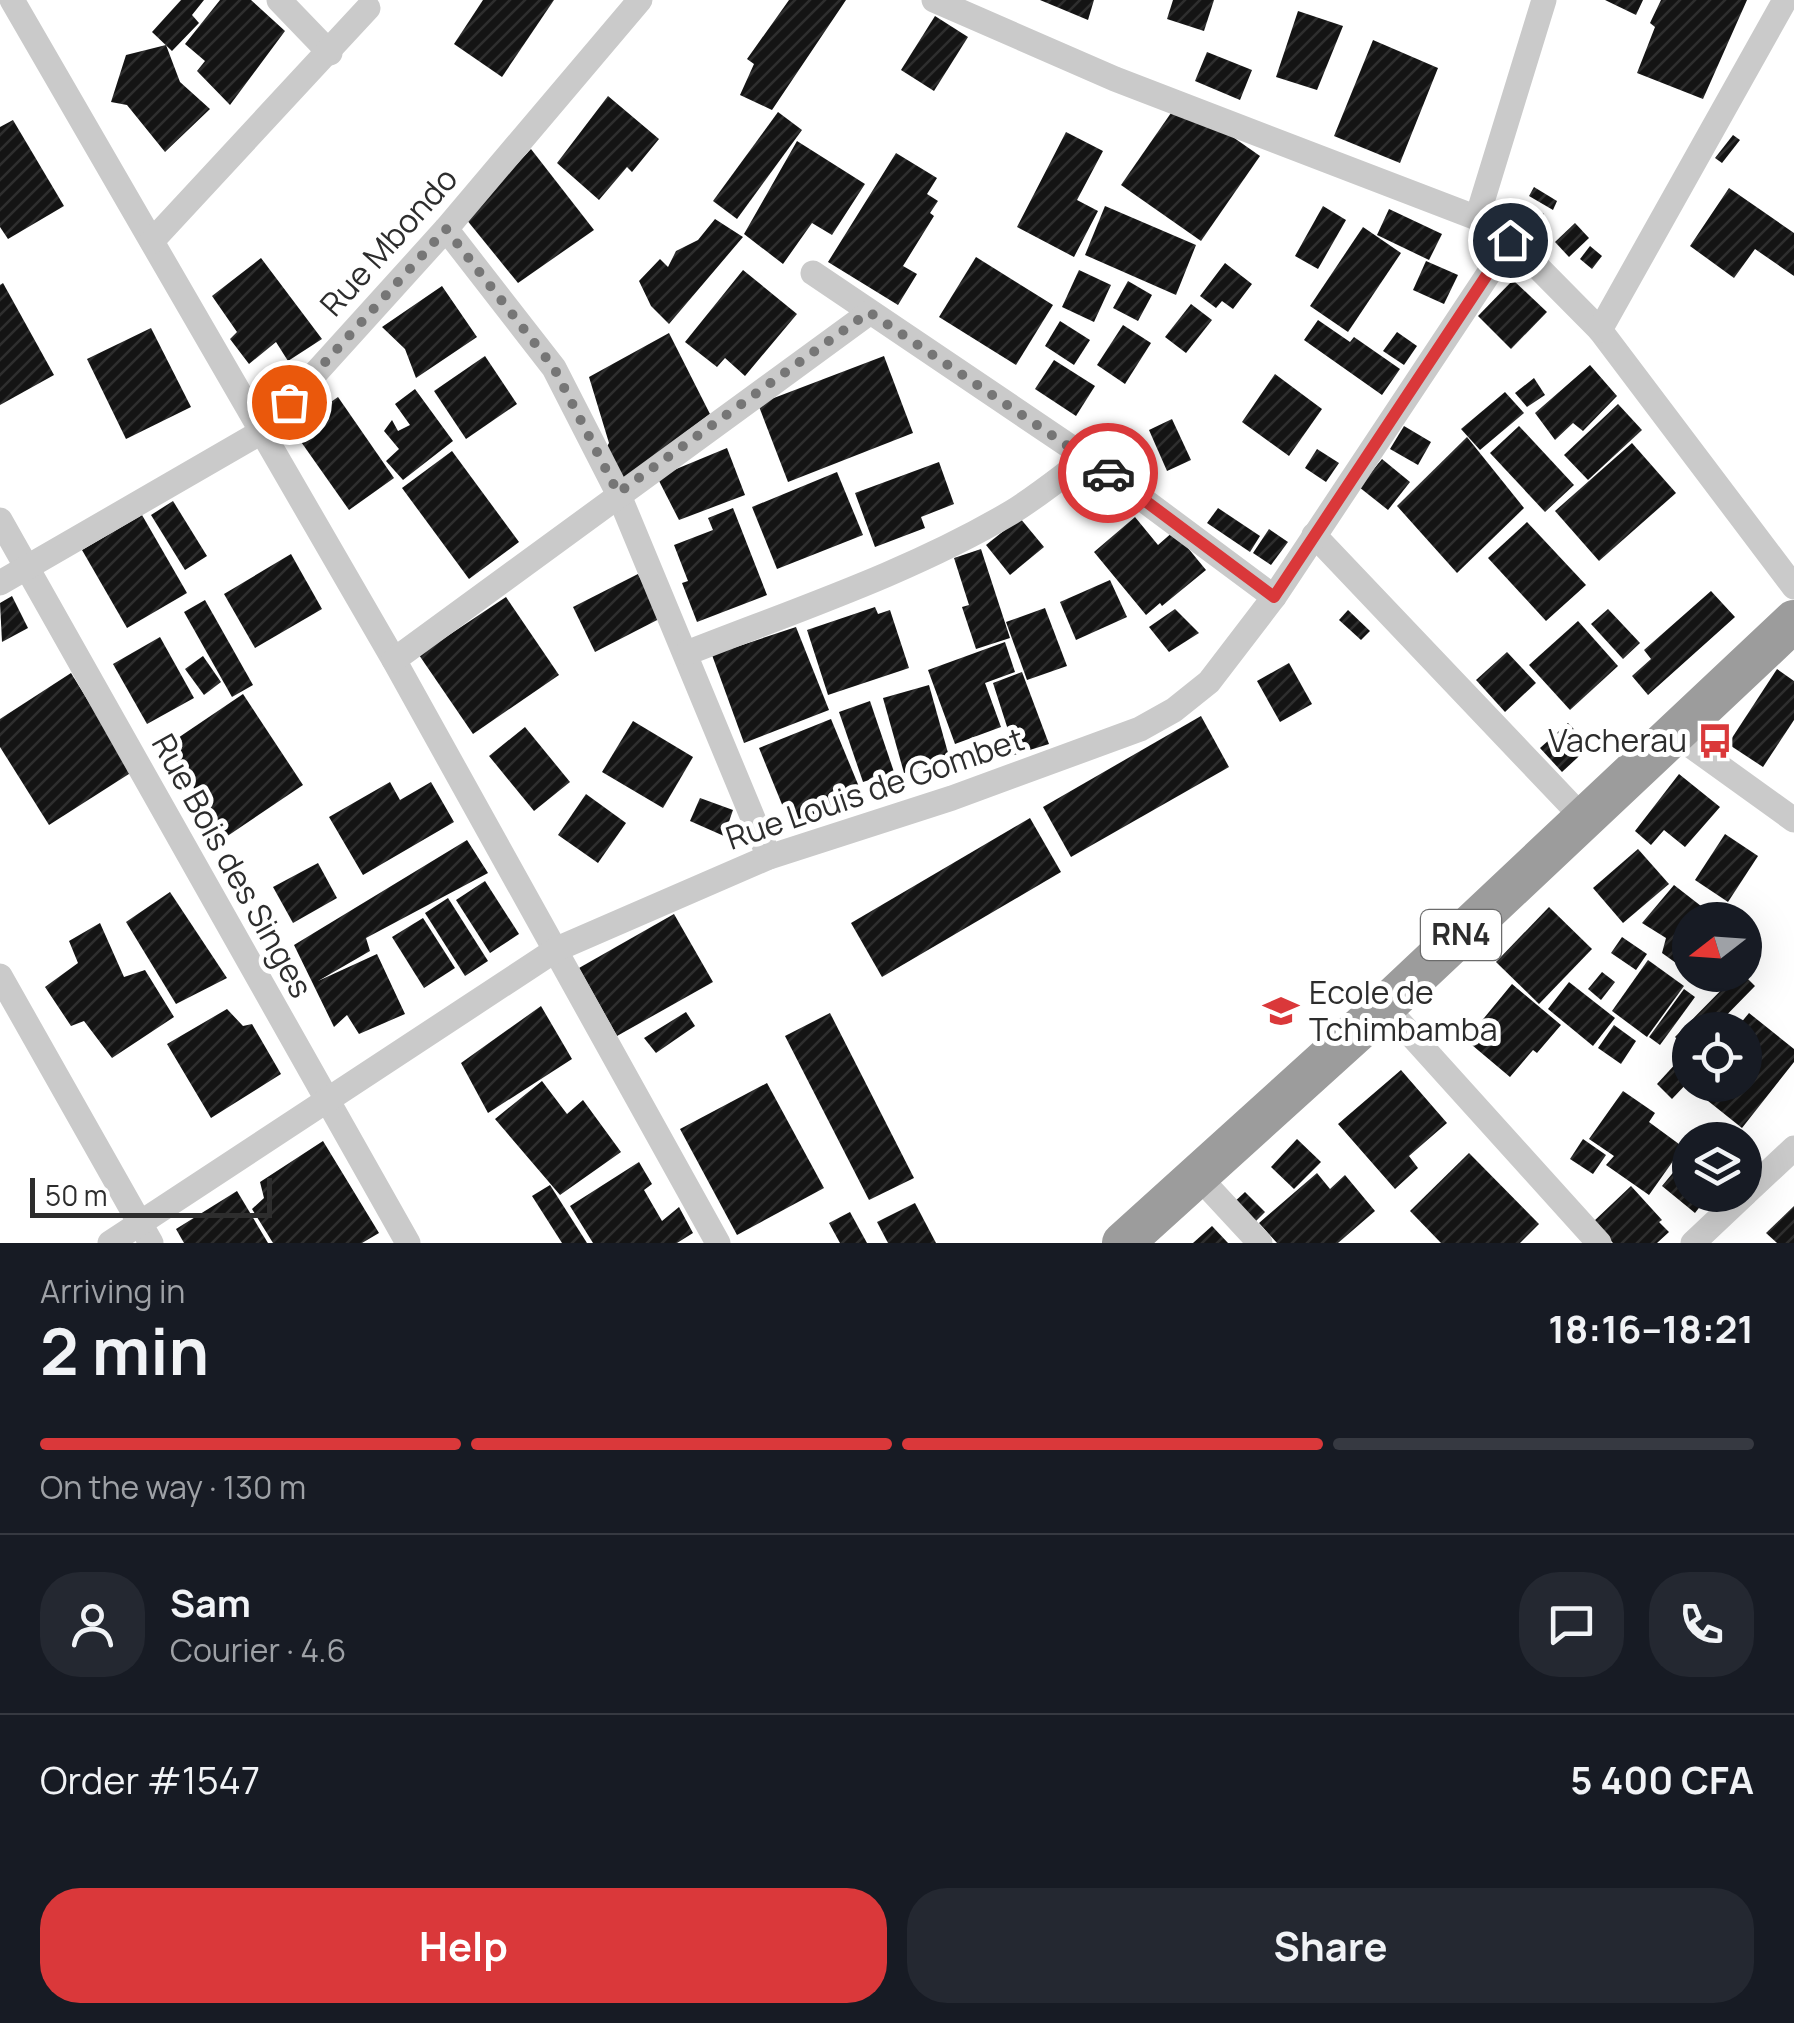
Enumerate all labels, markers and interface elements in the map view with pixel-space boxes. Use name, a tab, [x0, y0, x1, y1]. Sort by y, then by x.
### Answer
street label: Rue Mbondo	[310, 158, 467, 325]
pin	[1468, 198, 1553, 283]
icon: home	[1483, 213, 1538, 268]
pin	[247, 360, 332, 445]
icon: bag	[262, 375, 317, 430]
courier	[1058, 423, 1158, 523]
icon: car	[1081, 446, 1136, 501]
street label: Rue Louis de Gombet	[720, 716, 1030, 860]
place label: Vacherau	[1548, 718, 1687, 762]
bus stop icon: Vacherau	[1696, 722, 1734, 760]
street label: Rue Bois des Singes	[142, 726, 324, 1005]
north arrow	[1672, 902, 1762, 992]
map controls	[1672, 902, 1762, 1212]
road number: RN4	[1421, 910, 1501, 960]
place label: Ecole de Tchimbamba	[1309, 970, 1497, 1051]
school or university icon: Ecole de Tchimbamba	[1262, 992, 1300, 1030]
button: locate	[1672, 1012, 1762, 1102]
button: layers	[1672, 1122, 1762, 1212]
scale bar	[30, 1173, 272, 1218]
text: 50 m	[45, 1176, 108, 1214]
text: Arriving in	[40, 1269, 185, 1313]
text: 18:16–18:21	[1548, 1302, 1754, 1354]
text: 2 min	[40, 1306, 209, 1395]
text: On the way · 130 m	[40, 1465, 306, 1509]
button: person	[40, 1572, 145, 1677]
button: chat	[1519, 1572, 1624, 1677]
button: phone	[1649, 1572, 1754, 1677]
text: Sam	[170, 1576, 251, 1628]
text: Courier · 4.6	[170, 1628, 346, 1672]
text: Order #1547	[40, 1753, 260, 1805]
text: 5 400 CFA	[1570, 1753, 1754, 1805]
button: Help	[40, 1888, 887, 2003]
button: Share	[907, 1888, 1754, 2003]

